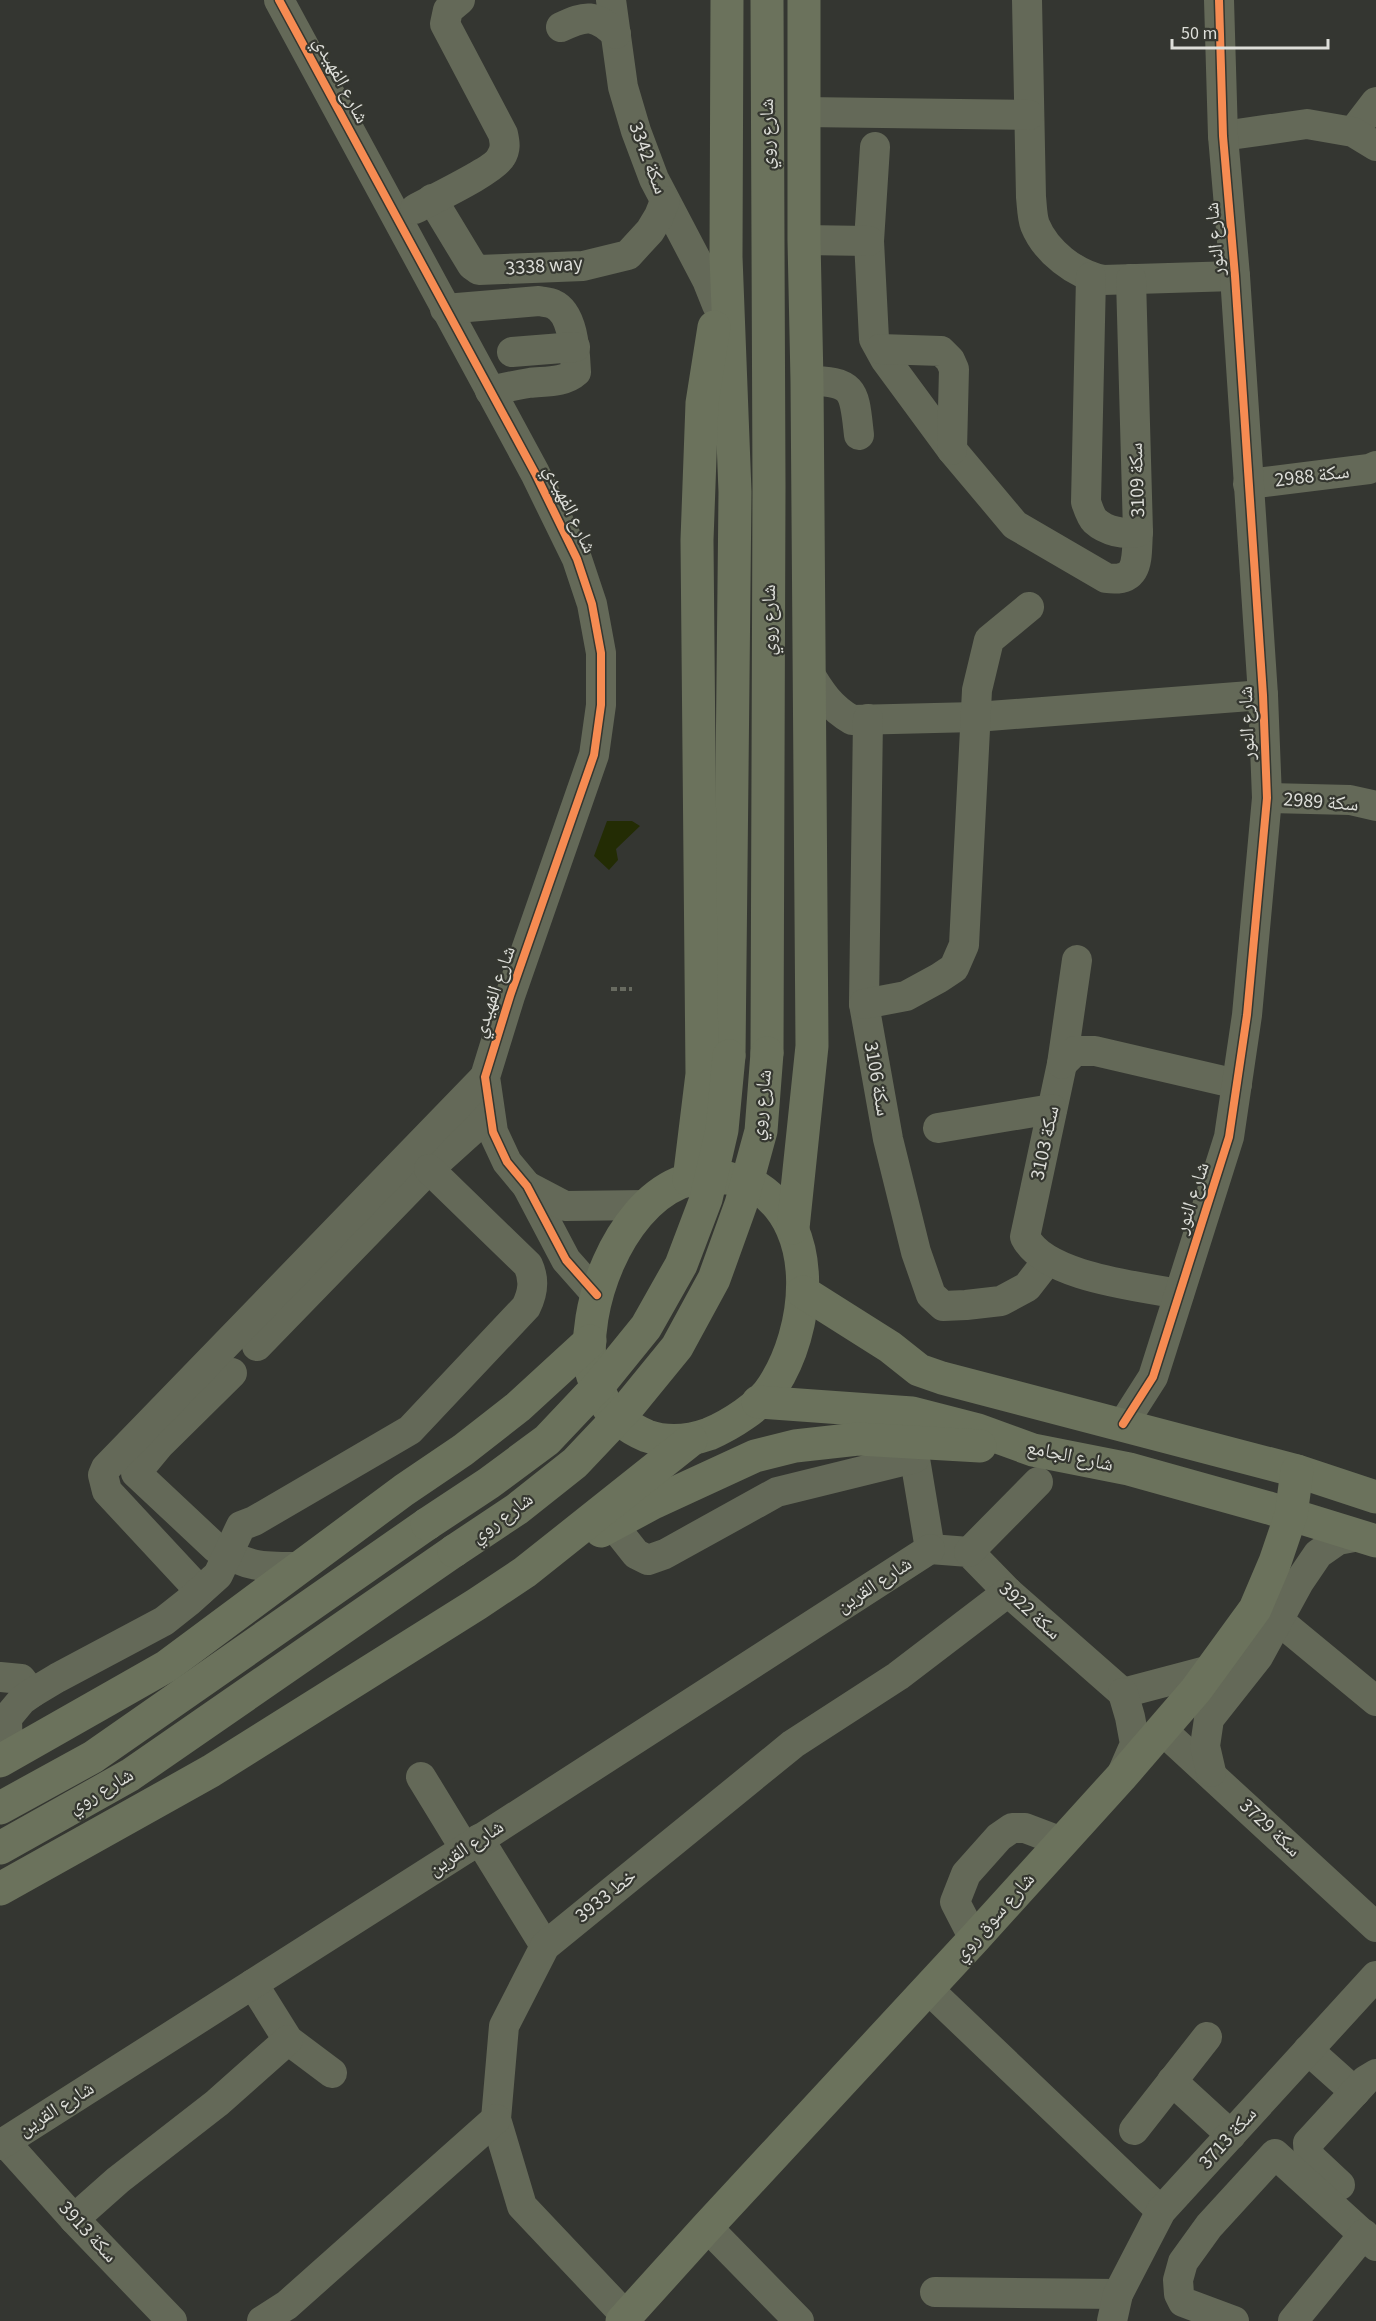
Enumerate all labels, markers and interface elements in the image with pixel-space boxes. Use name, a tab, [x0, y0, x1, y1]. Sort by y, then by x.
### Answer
scale bar	[1172, 12, 1328, 50]
text: 50 m	[1181, 21, 1217, 46]
street label: شارع الفهيدي	[305, 31, 376, 129]
street label: شارع روي	[753, 98, 782, 170]
street label: سكة 3342	[621, 118, 675, 198]
street label: شارع النور	[1198, 201, 1232, 278]
street label: 3338 way	[504, 249, 584, 283]
street label: سكة 3109	[1122, 442, 1152, 518]
street label: سكة 2988	[1273, 458, 1351, 494]
street label: شارع الفهيدي	[536, 460, 603, 558]
street label: شارع روي	[755, 584, 784, 656]
street label: شارع النور	[1232, 686, 1262, 761]
street label: سكة 2989	[1283, 785, 1359, 819]
street label: شارع الفهيدي	[465, 942, 524, 1042]
street label: سكة 3106	[857, 1040, 897, 1118]
street label: شارع روي	[743, 1068, 780, 1142]
street label: سكة 3103	[1023, 1103, 1067, 1183]
street label: شارع النور	[1167, 1159, 1217, 1238]
street label: شارع الجامع	[1024, 1433, 1116, 1479]
street label: شارع روي	[465, 1486, 540, 1551]
street label: شارع القرين	[831, 1550, 917, 1620]
street label: سكة 3922	[993, 1575, 1067, 1647]
street label: شارع روي	[63, 1761, 139, 1822]
street label: سكة 3729	[1233, 1792, 1307, 1864]
street label: شارع القرين	[423, 1813, 509, 1883]
street label: 3933 خط	[569, 1862, 643, 1930]
street label: شارع سوق روي	[946, 1866, 1042, 1968]
street label: شارع القرين	[12, 2074, 100, 2144]
street label: سكة 3713	[1192, 2101, 1264, 2175]
street label: سكة 3913	[52, 2195, 124, 2269]

